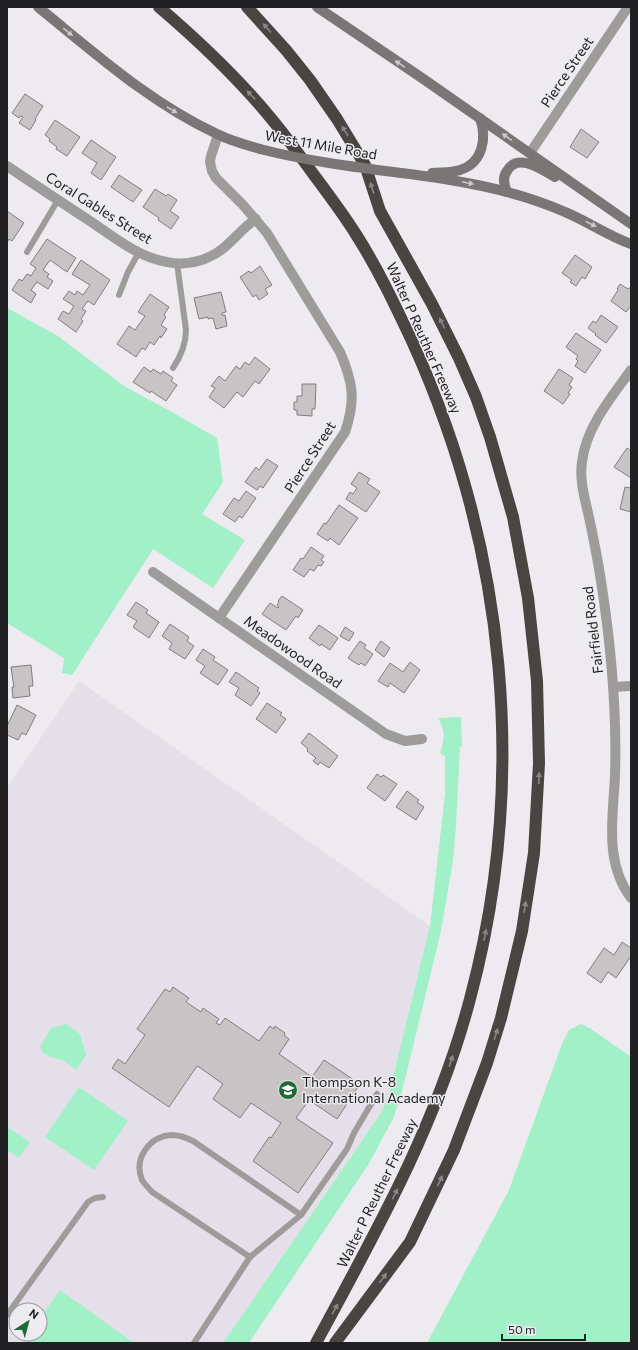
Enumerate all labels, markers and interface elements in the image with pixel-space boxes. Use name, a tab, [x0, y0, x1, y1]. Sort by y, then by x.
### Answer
one-way arrow	[263, 23, 272, 32]
one-way arrow	[63, 27, 73, 36]
street label: Pierce Street	[537, 33, 597, 110]
one-way arrow	[395, 60, 406, 67]
one-way arrow	[247, 90, 256, 99]
one-way arrow	[167, 106, 177, 114]
street label: West 11 Mile Road	[264, 126, 378, 163]
one-way arrow	[341, 126, 348, 137]
one-way arrow	[502, 133, 513, 141]
street label: Coral Gables Street	[43, 168, 156, 247]
one-way arrow	[461, 180, 474, 186]
one-way arrow	[369, 182, 375, 194]
one-way arrow	[585, 220, 596, 227]
street label: Walter P Reuther Freeway	[383, 259, 466, 416]
one-way arrow	[438, 317, 445, 329]
street label: Pierce Street	[280, 418, 339, 496]
street label: Fairfield Road	[579, 585, 606, 675]
street label: Meadowood Road	[241, 612, 345, 692]
one-way arrow	[536, 771, 542, 784]
one-way arrow	[523, 901, 529, 914]
one-way arrow	[482, 929, 488, 942]
one-way arrow	[493, 1028, 499, 1040]
one-way arrow	[448, 1055, 454, 1067]
place label: Thompson K-8 International Academy	[302, 1073, 446, 1106]
school or university icon: Thompson K-8 International Academy	[277, 1079, 299, 1101]
street label: Walter P Reuther Freeway	[333, 1115, 420, 1270]
one-way arrow	[437, 1176, 443, 1187]
one-way arrow	[392, 1188, 398, 1199]
one-way arrow	[379, 1273, 387, 1283]
north arrow	[8, 1302, 48, 1342]
one-way arrow	[332, 1303, 338, 1315]
text: N	[27, 1306, 41, 1321]
scale bar	[502, 1316, 585, 1342]
text: 50 m	[508, 1322, 536, 1336]

